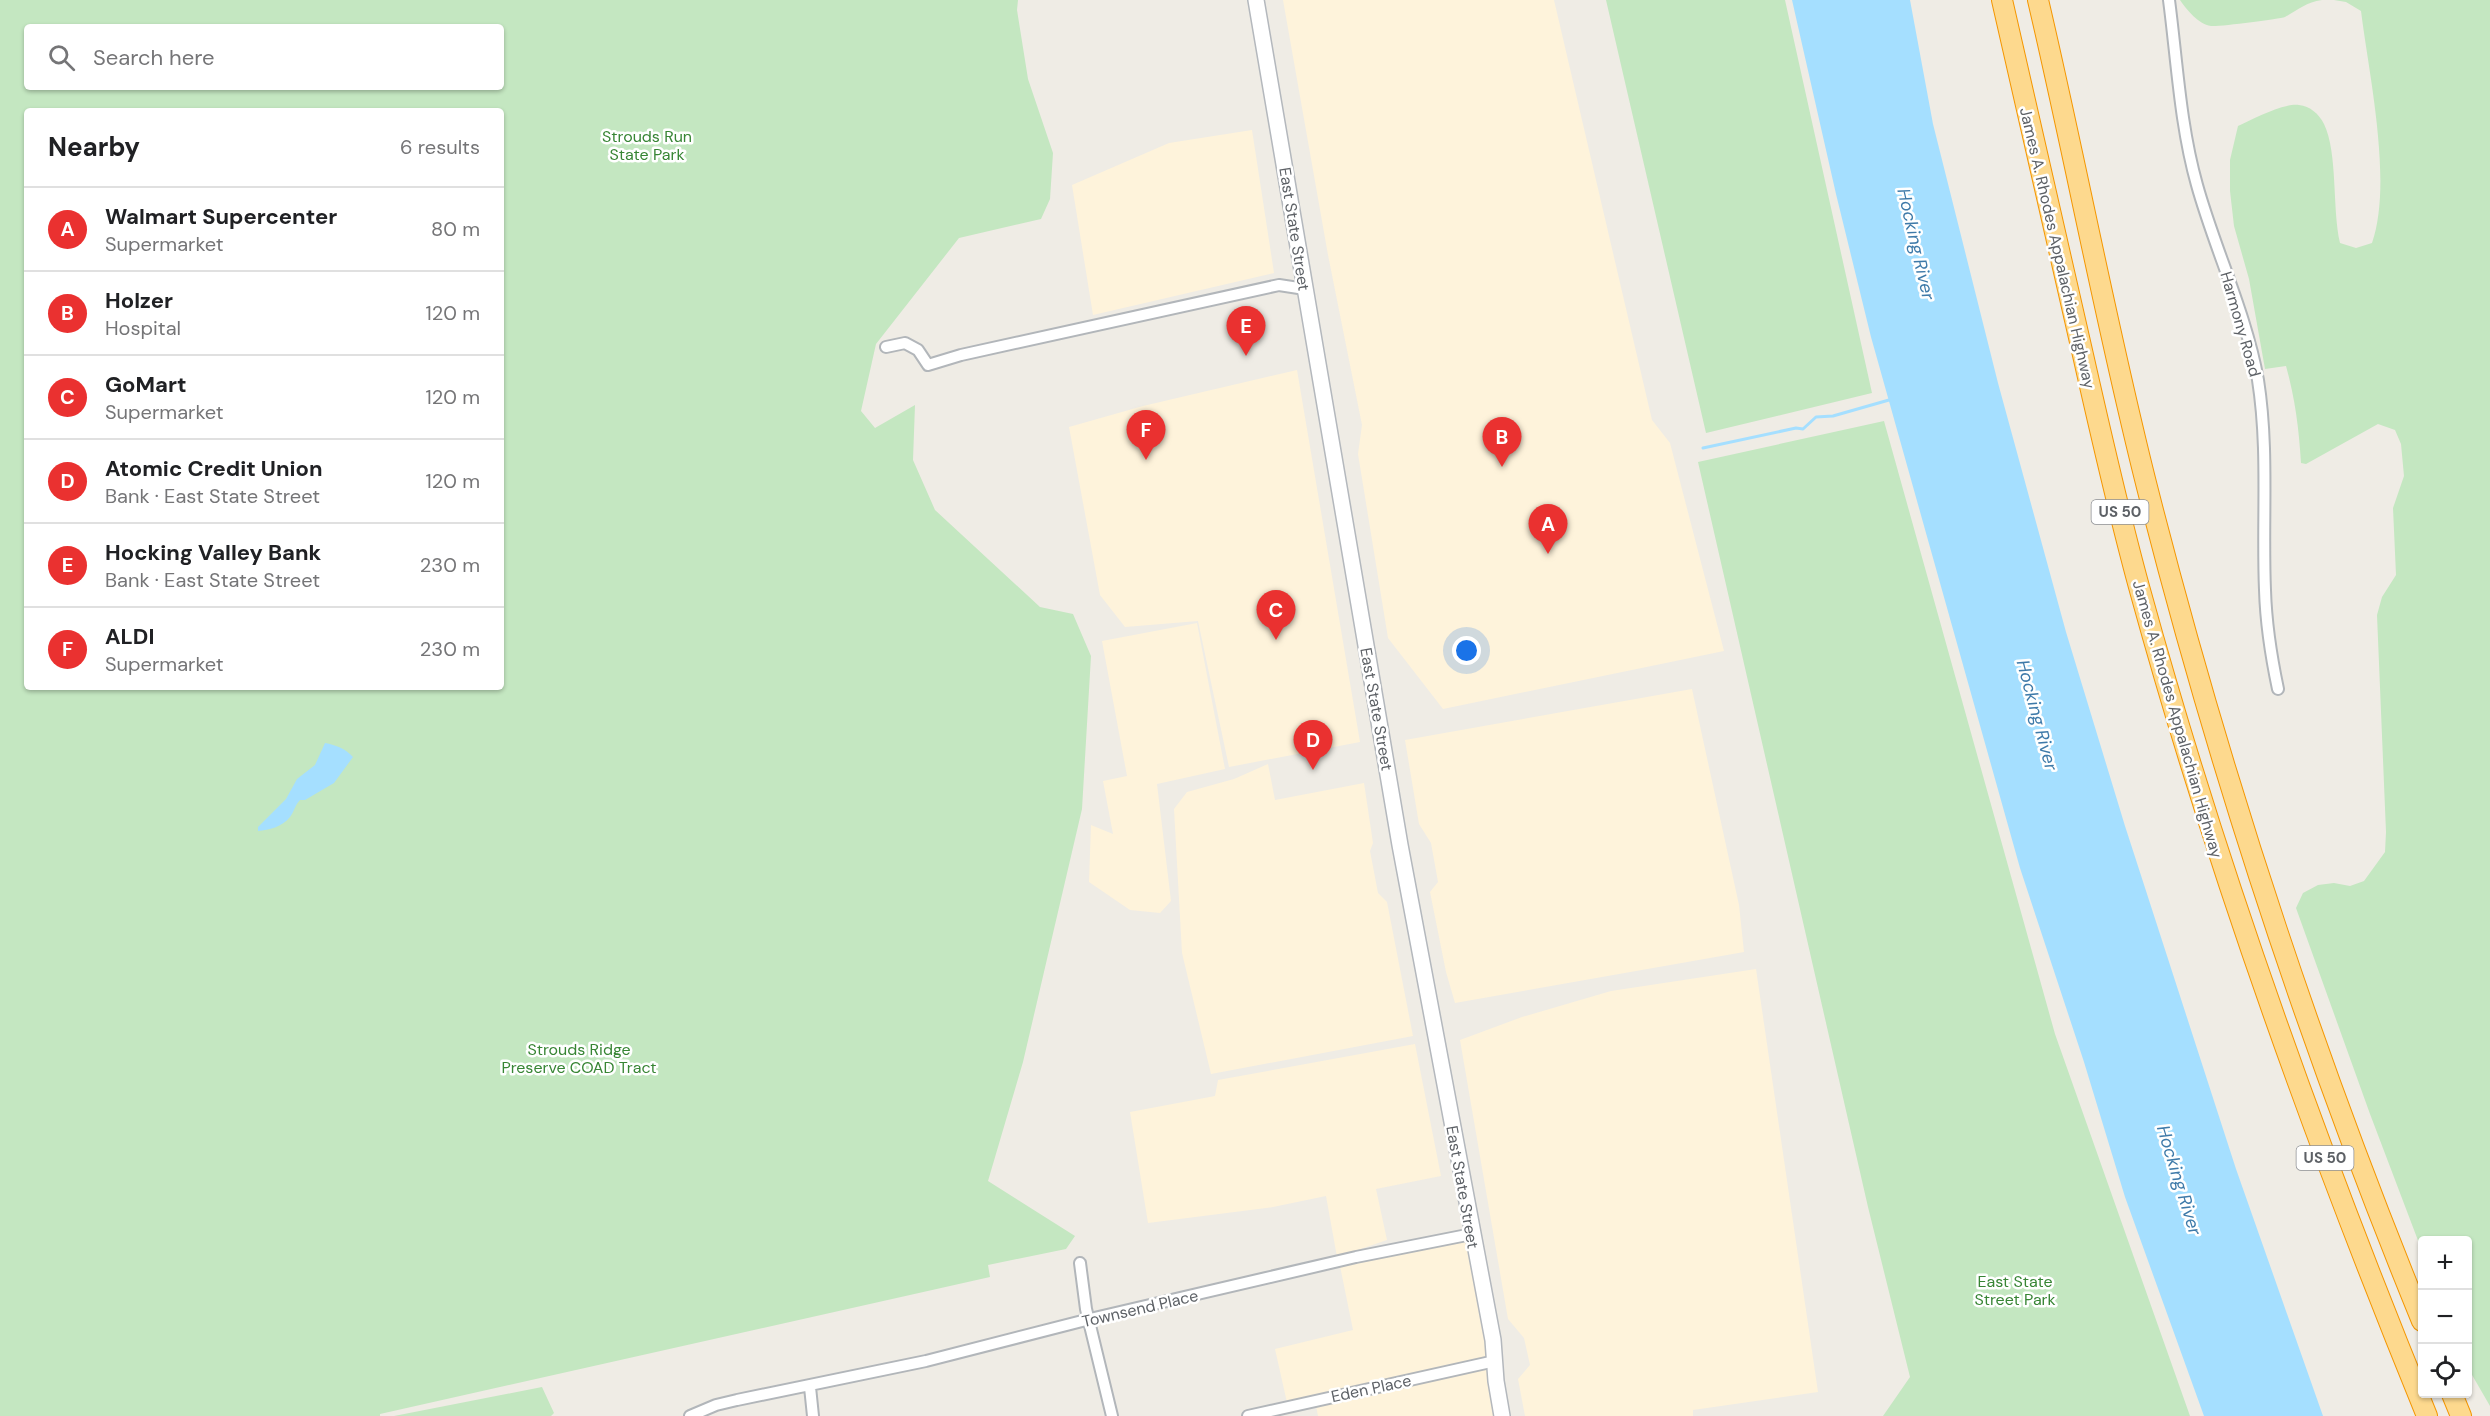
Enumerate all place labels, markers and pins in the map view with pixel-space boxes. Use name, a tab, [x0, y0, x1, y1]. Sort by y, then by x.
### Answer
pin: E	[1226, 306, 1266, 356]
pin: F	[1126, 410, 1166, 460]
pin: B	[1482, 418, 1522, 467]
pin: A	[1528, 504, 1568, 554]
pin: C	[1256, 590, 1296, 640]
pin: D	[1294, 720, 1332, 770]

